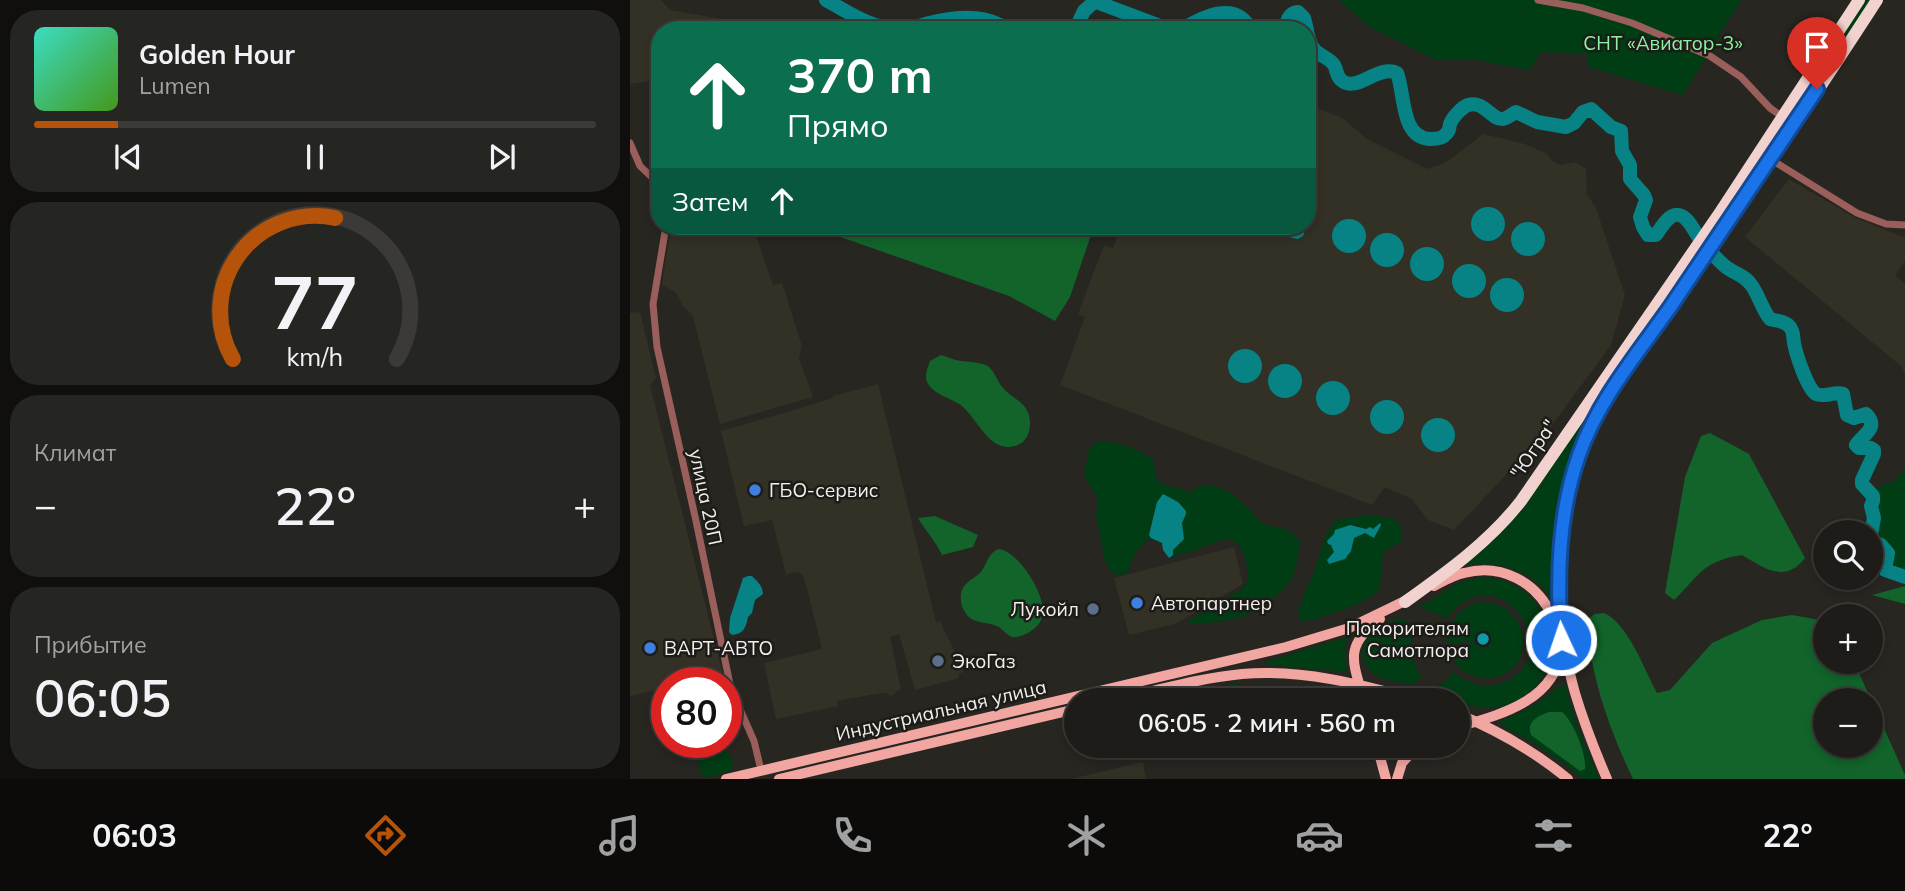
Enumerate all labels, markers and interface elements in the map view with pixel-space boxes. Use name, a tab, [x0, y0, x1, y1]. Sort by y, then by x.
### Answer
pin	[1787, 17, 1847, 89]
icon: arrive	[1798, 28, 1836, 66]
park label: СНТ «Авиатор-3»	[1583, 31, 1743, 55]
text: Golden Hour	[139, 38, 295, 71]
text: 370 m	[787, 44, 933, 105]
icon: ahead	[672, 49, 763, 140]
text: Lumen	[139, 71, 211, 100]
text: Прямо	[787, 105, 889, 145]
icon: previous	[109, 138, 147, 176]
icon: pause	[296, 138, 334, 176]
icon: next	[483, 138, 521, 176]
icon: ahead	[763, 182, 801, 220]
text: Затем	[672, 185, 749, 218]
text: 77	[271, 257, 359, 348]
text: km/h	[287, 341, 343, 372]
street label: "Югра"	[1505, 415, 1561, 483]
text: Климат	[34, 438, 116, 467]
street label: улица 20П	[684, 447, 728, 547]
text: 22°	[274, 473, 356, 538]
place label: ГБО-сервис	[769, 478, 878, 502]
text: −	[34, 481, 57, 529]
text: +	[573, 481, 596, 529]
marker: ГБО-сервис	[747, 482, 763, 498]
map controls	[1813, 520, 1883, 758]
button: search	[1813, 520, 1883, 590]
place label: Автопартнер	[1151, 591, 1272, 615]
marker: Автопартнер	[1129, 595, 1145, 611]
place label: Лукойл	[1011, 597, 1079, 621]
marker: Лукойл	[1085, 601, 1101, 617]
position arrow	[1524, 603, 1598, 677]
button: +	[1813, 604, 1883, 674]
place label: Покорителям Самотлора	[1346, 616, 1469, 662]
text: Прибытие	[34, 630, 147, 659]
marker: Покорителям Самотлора	[1475, 631, 1491, 647]
place label: ВАРТ-АВТО	[664, 636, 773, 660]
marker: ВАРТ-АВТО	[642, 640, 658, 656]
place label: ЭкоГаз	[952, 649, 1016, 673]
marker: ЭкоГаз	[930, 653, 946, 669]
text: 06:05	[34, 665, 171, 730]
speed limit sign: 80	[651, 667, 742, 758]
street label: Индустриальная улица	[833, 674, 1049, 746]
button: −	[1813, 688, 1883, 758]
text: 06:05 · 2 мин · 560 m	[1138, 706, 1396, 739]
icon: directions	[361, 811, 410, 860]
icon: music	[595, 811, 644, 860]
icon: phone	[828, 811, 877, 860]
icon: climate	[1062, 811, 1111, 860]
icon: car	[1295, 811, 1344, 860]
icon: filters	[1529, 811, 1578, 860]
text: 06:03	[92, 815, 177, 855]
text: 22°	[1762, 815, 1813, 855]

